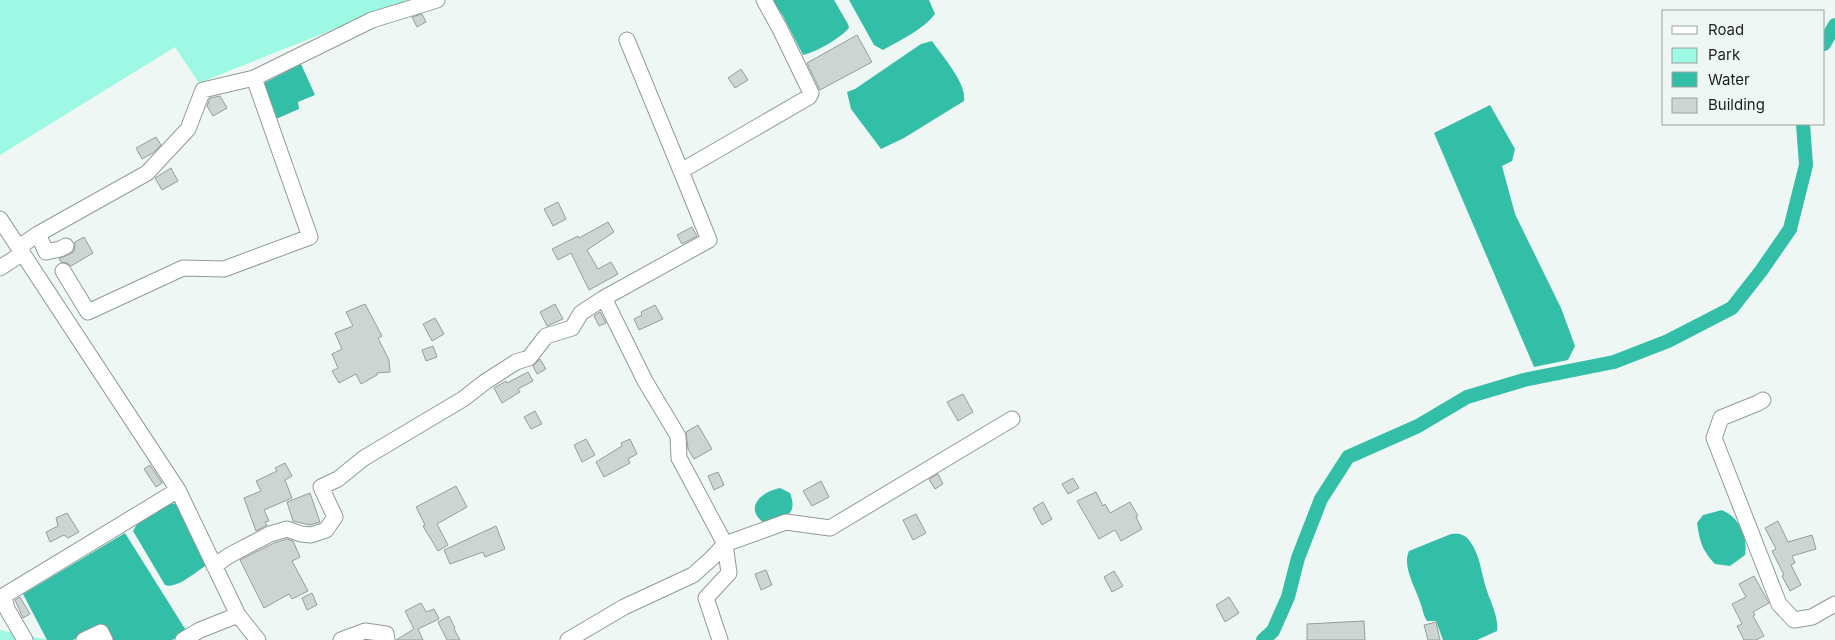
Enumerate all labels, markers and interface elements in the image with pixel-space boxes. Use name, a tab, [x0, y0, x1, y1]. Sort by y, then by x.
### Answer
legend	[1662, 10, 1825, 125]
text: Road	[1708, 20, 1744, 39]
text: Park	[1708, 45, 1741, 64]
text: Water	[1708, 70, 1750, 89]
text: Building	[1708, 95, 1765, 114]

